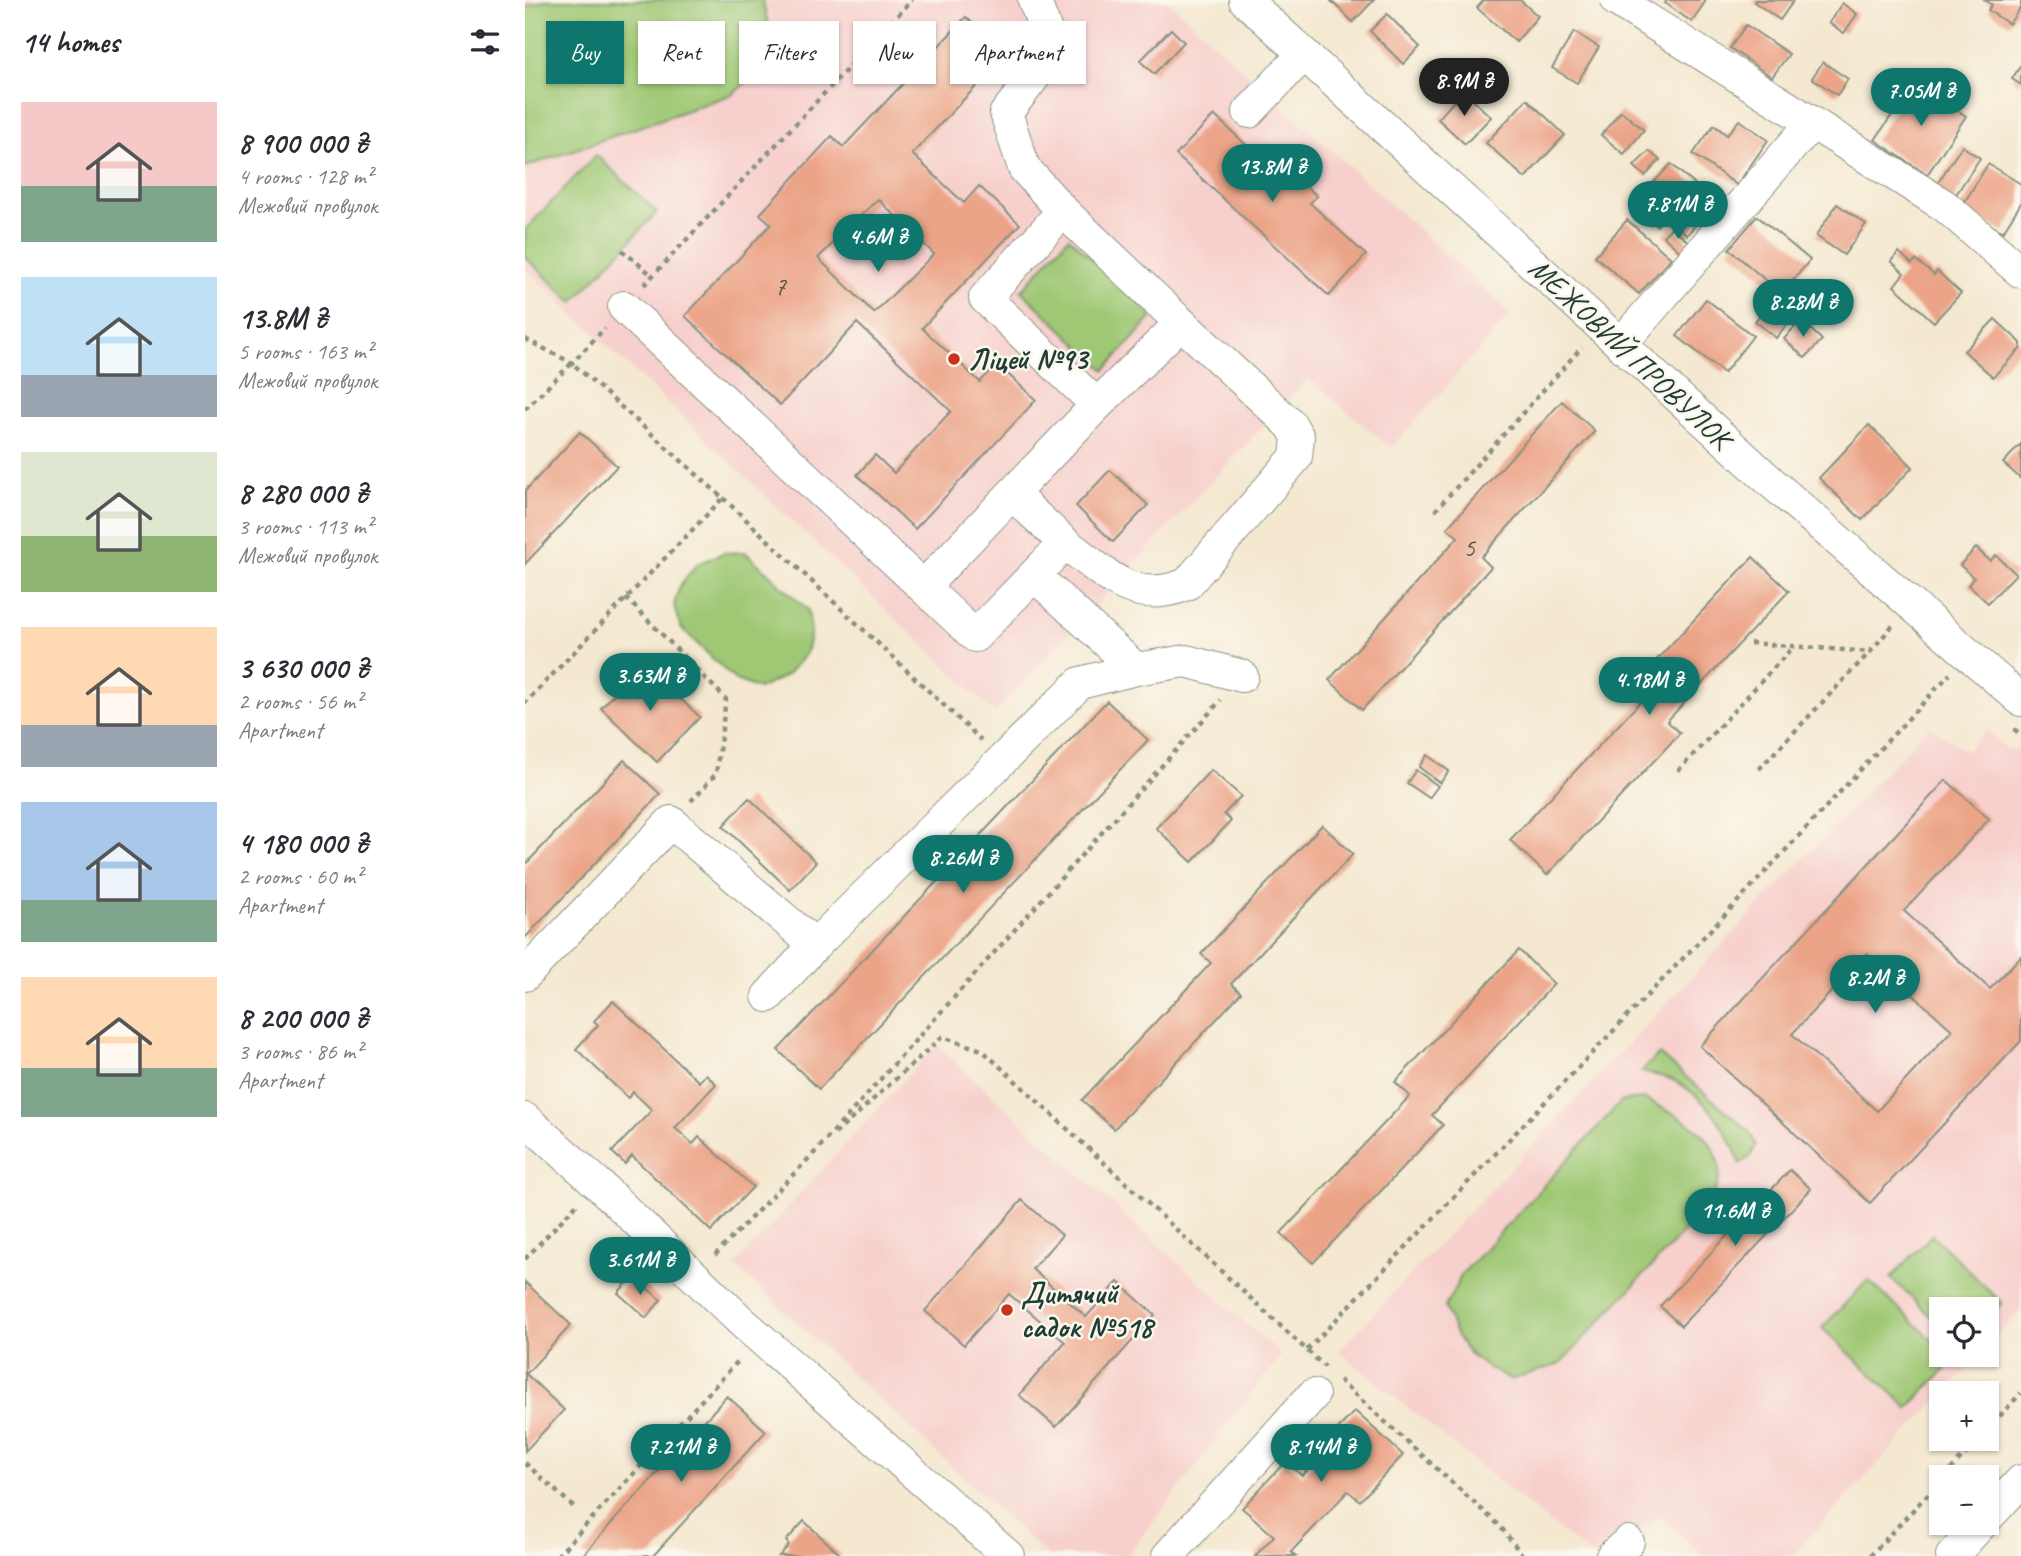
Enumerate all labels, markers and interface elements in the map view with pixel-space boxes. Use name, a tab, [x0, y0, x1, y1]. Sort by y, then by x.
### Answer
chip: Buy	[546, 21, 624, 84]
chip: Rent	[638, 21, 725, 84]
chip: Filters	[739, 21, 839, 84]
chip: New	[853, 21, 936, 84]
chip: Apartment	[950, 21, 1086, 84]
text: 14 homes	[21, 23, 119, 61]
icon: filters	[466, 23, 504, 61]
pin: 8.9M ₴	[1407, 58, 1521, 118]
text: 8.9M ₴	[1435, 66, 1493, 95]
pin: 7.05M ₴	[1856, 68, 1986, 128]
text: 7.05M ₴	[1887, 76, 1955, 105]
text: 8 900 000 ₴	[238, 124, 368, 162]
icon: home	[77, 130, 161, 214]
pin: 13.8M ₴	[1207, 144, 1337, 204]
text: 13.8M ₴	[1238, 152, 1306, 181]
text: 4 rooms · 128 m²	[238, 162, 373, 191]
pin: 7.81M ₴	[1613, 182, 1743, 241]
text: 7.81M ₴	[1644, 189, 1712, 218]
text: Межовий провулок	[238, 191, 378, 220]
pin: 4.6M ₴	[821, 215, 935, 274]
text: 4.6M ₴	[849, 222, 907, 251]
street label: МЕЖОВИЙ ПРОВУЛОК	[1521, 249, 1743, 460]
house number: 7	[774, 270, 787, 303]
pin: 8.28M ₴	[1738, 280, 1868, 339]
text: 8.28M ₴	[1769, 287, 1837, 316]
text: 13.8M ₴	[238, 299, 327, 337]
icon: home	[77, 305, 161, 389]
text: 5 rooms · 163 m²	[238, 337, 373, 366]
place label: Ліцей №93	[968, 340, 1090, 378]
marker: Ліцей №93	[946, 351, 962, 367]
text: Межовий провулок	[238, 366, 378, 395]
text: 8 280 000 ₴	[238, 474, 368, 512]
icon: home	[77, 480, 161, 564]
text: 3 rooms · 113 m²	[238, 512, 373, 541]
house number: 5	[1463, 531, 1476, 564]
text: Межовий провулок	[238, 541, 378, 570]
text: 3 630 000 ₴	[238, 649, 369, 687]
pin: 3.63M ₴	[585, 654, 715, 713]
icon: home	[77, 655, 161, 739]
pin: 4.18M ₴	[1584, 658, 1714, 717]
text: 3.63M ₴	[616, 661, 684, 690]
text: 4.18M ₴	[1615, 665, 1683, 694]
text: 2 rooms · 56 m²	[238, 687, 362, 716]
text: Apartment	[238, 716, 323, 745]
text: 4 180 000 ₴	[238, 824, 368, 862]
icon: home	[77, 830, 161, 914]
pin: 8.26M ₴	[898, 836, 1028, 895]
text: 8.26M ₴	[929, 843, 997, 872]
text: 2 rooms · 60 m²	[238, 862, 362, 891]
text: Apartment	[238, 891, 323, 920]
pin: 8.2M ₴	[1818, 956, 1932, 1015]
text: 8.2M ₴	[1846, 963, 1904, 992]
text: 8 200 000 ₴	[238, 999, 368, 1037]
icon: home	[77, 1005, 161, 1089]
text: 3 rooms · 86 m²	[238, 1037, 362, 1066]
text: Apartment	[238, 1066, 323, 1095]
pin: 11.6M ₴	[1670, 1188, 1800, 1248]
text: 11.6M ₴	[1701, 1196, 1769, 1225]
pin: 3.61M ₴	[575, 1238, 705, 1297]
text: 3.61M ₴	[606, 1245, 674, 1274]
place label: Дитячий садок №518	[1021, 1274, 1156, 1346]
map controls	[1929, 1297, 1999, 1535]
button: locate	[1929, 1297, 1999, 1367]
marker: Дитячий садок №518	[999, 1302, 1015, 1318]
button: +	[1929, 1381, 1999, 1451]
pin: 7.21M ₴	[616, 1424, 746, 1484]
pin: 8.14M ₴	[1256, 1424, 1386, 1484]
text: 7.21M ₴	[647, 1432, 715, 1461]
text: 8.14M ₴	[1287, 1432, 1355, 1461]
button: −	[1929, 1465, 1999, 1535]

